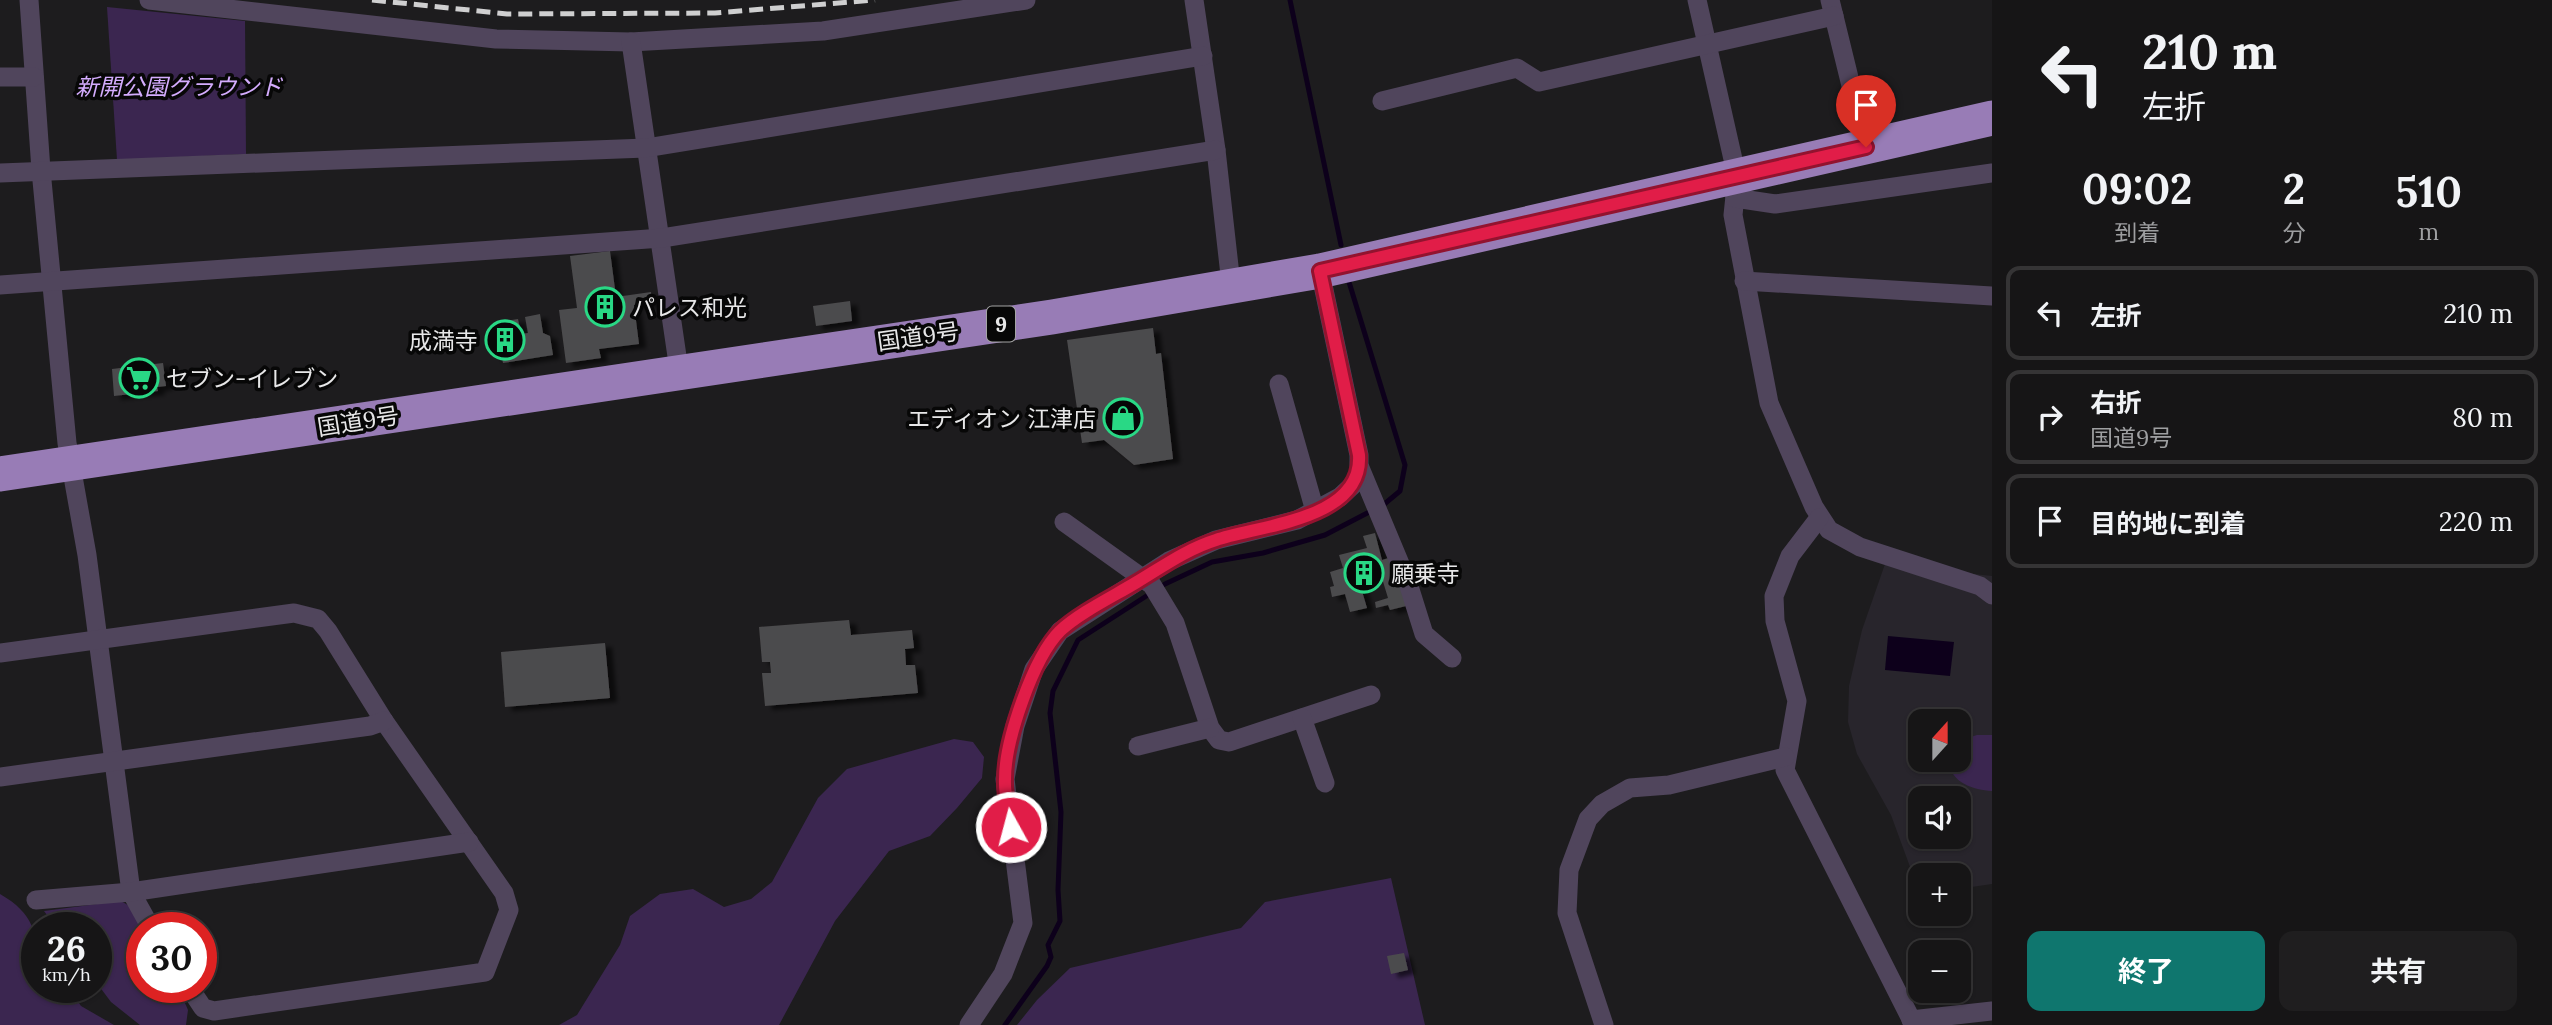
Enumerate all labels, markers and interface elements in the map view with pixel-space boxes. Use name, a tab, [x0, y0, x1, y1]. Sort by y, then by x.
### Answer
text: 210 m	[2142, 20, 2277, 82]
icon: left	[2027, 28, 2118, 119]
park label: 新開公園グラウンド	[76, 72, 284, 101]
pin	[1836, 75, 1896, 147]
icon: arrive	[1847, 86, 1885, 124]
text: 左折	[2142, 86, 2206, 127]
text: 09:02	[2082, 162, 2193, 216]
text: 2	[2283, 162, 2305, 216]
text: 510	[2396, 165, 2462, 219]
text: m	[2418, 217, 2439, 246]
text: 到着	[2114, 218, 2160, 247]
text: 分	[2283, 218, 2306, 247]
building icon: パレス和光	[584, 286, 626, 328]
place label: パレス和光	[632, 293, 747, 322]
icon: left	[2031, 294, 2069, 332]
text: 210 m	[2443, 297, 2513, 330]
text: 左折	[2090, 299, 2142, 332]
road number: 9	[987, 306, 1015, 342]
street label: 国道9号	[875, 316, 961, 356]
building icon: 成満寺	[484, 319, 526, 361]
place label: 成満寺	[409, 326, 478, 355]
supermarket icon: セブン-イレブン	[118, 357, 160, 399]
place label: セブン-イレブン	[166, 364, 338, 393]
text: 右折	[2090, 386, 2142, 419]
shop icon: エディオン 江津店	[1102, 397, 1144, 439]
icon: right	[2031, 398, 2069, 436]
street label: 国道9号	[315, 400, 401, 442]
text: 80 m	[2452, 401, 2513, 434]
place label: エディオン 江津店	[908, 404, 1096, 433]
text: 国道9号	[2090, 423, 2172, 452]
icon: arrive	[2031, 502, 2069, 540]
text: 220 m	[2439, 505, 2513, 538]
text: 目的地に到着	[2090, 507, 2246, 540]
building icon: 願乗寺	[1343, 552, 1385, 594]
place label: 願乗寺	[1391, 559, 1460, 588]
north arrow	[1908, 709, 1970, 772]
map controls	[1908, 709, 1971, 1003]
button: sound	[1908, 786, 1971, 849]
position arrow	[974, 790, 1048, 864]
button: +	[1908, 863, 1971, 926]
speed limit sign: 30	[126, 912, 217, 1003]
text: 26	[47, 926, 86, 971]
button: 終了	[2027, 931, 2265, 1011]
button: 共有	[2279, 931, 2517, 1011]
button: −	[1908, 940, 1971, 1003]
text: km/h	[42, 963, 91, 986]

